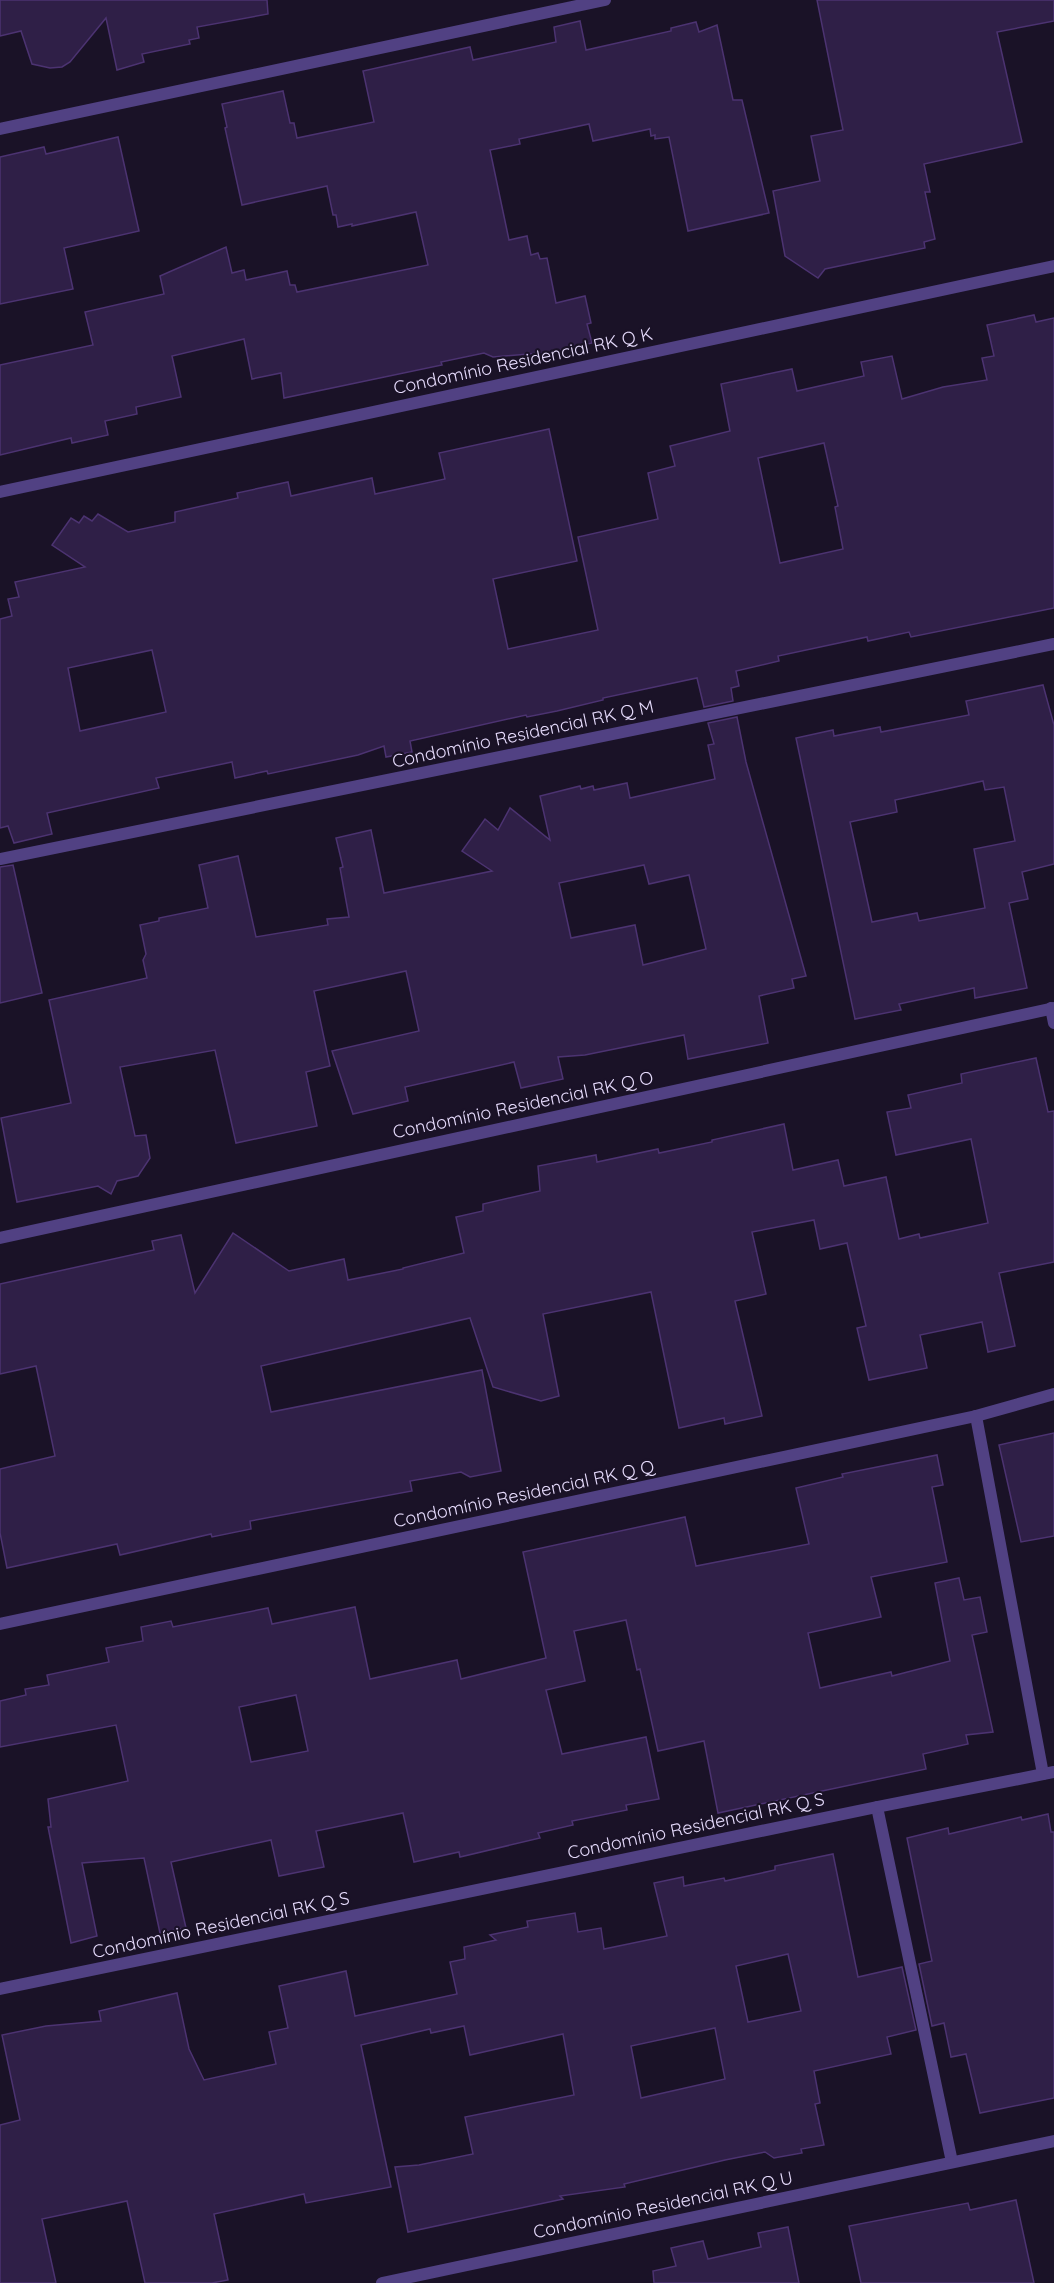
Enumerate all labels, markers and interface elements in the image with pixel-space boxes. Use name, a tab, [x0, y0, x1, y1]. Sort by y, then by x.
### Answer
street label: Condomínio Residencial RK Q K	[391, 322, 655, 399]
street label: Condomínio Residencial RK Q M	[390, 695, 656, 773]
street label: Condomínio Residencial RK Q O	[390, 1066, 655, 1143]
street label: Condomínio Residencial RK Q Q	[391, 1454, 657, 1532]
street label: Condomínio Residencial RK Q S	[565, 1787, 827, 1864]
street label: Condomínio Residencial RK Q S	[90, 1886, 352, 1963]
street label: Condomínio Residencial RK Q U	[531, 2166, 795, 2243]

